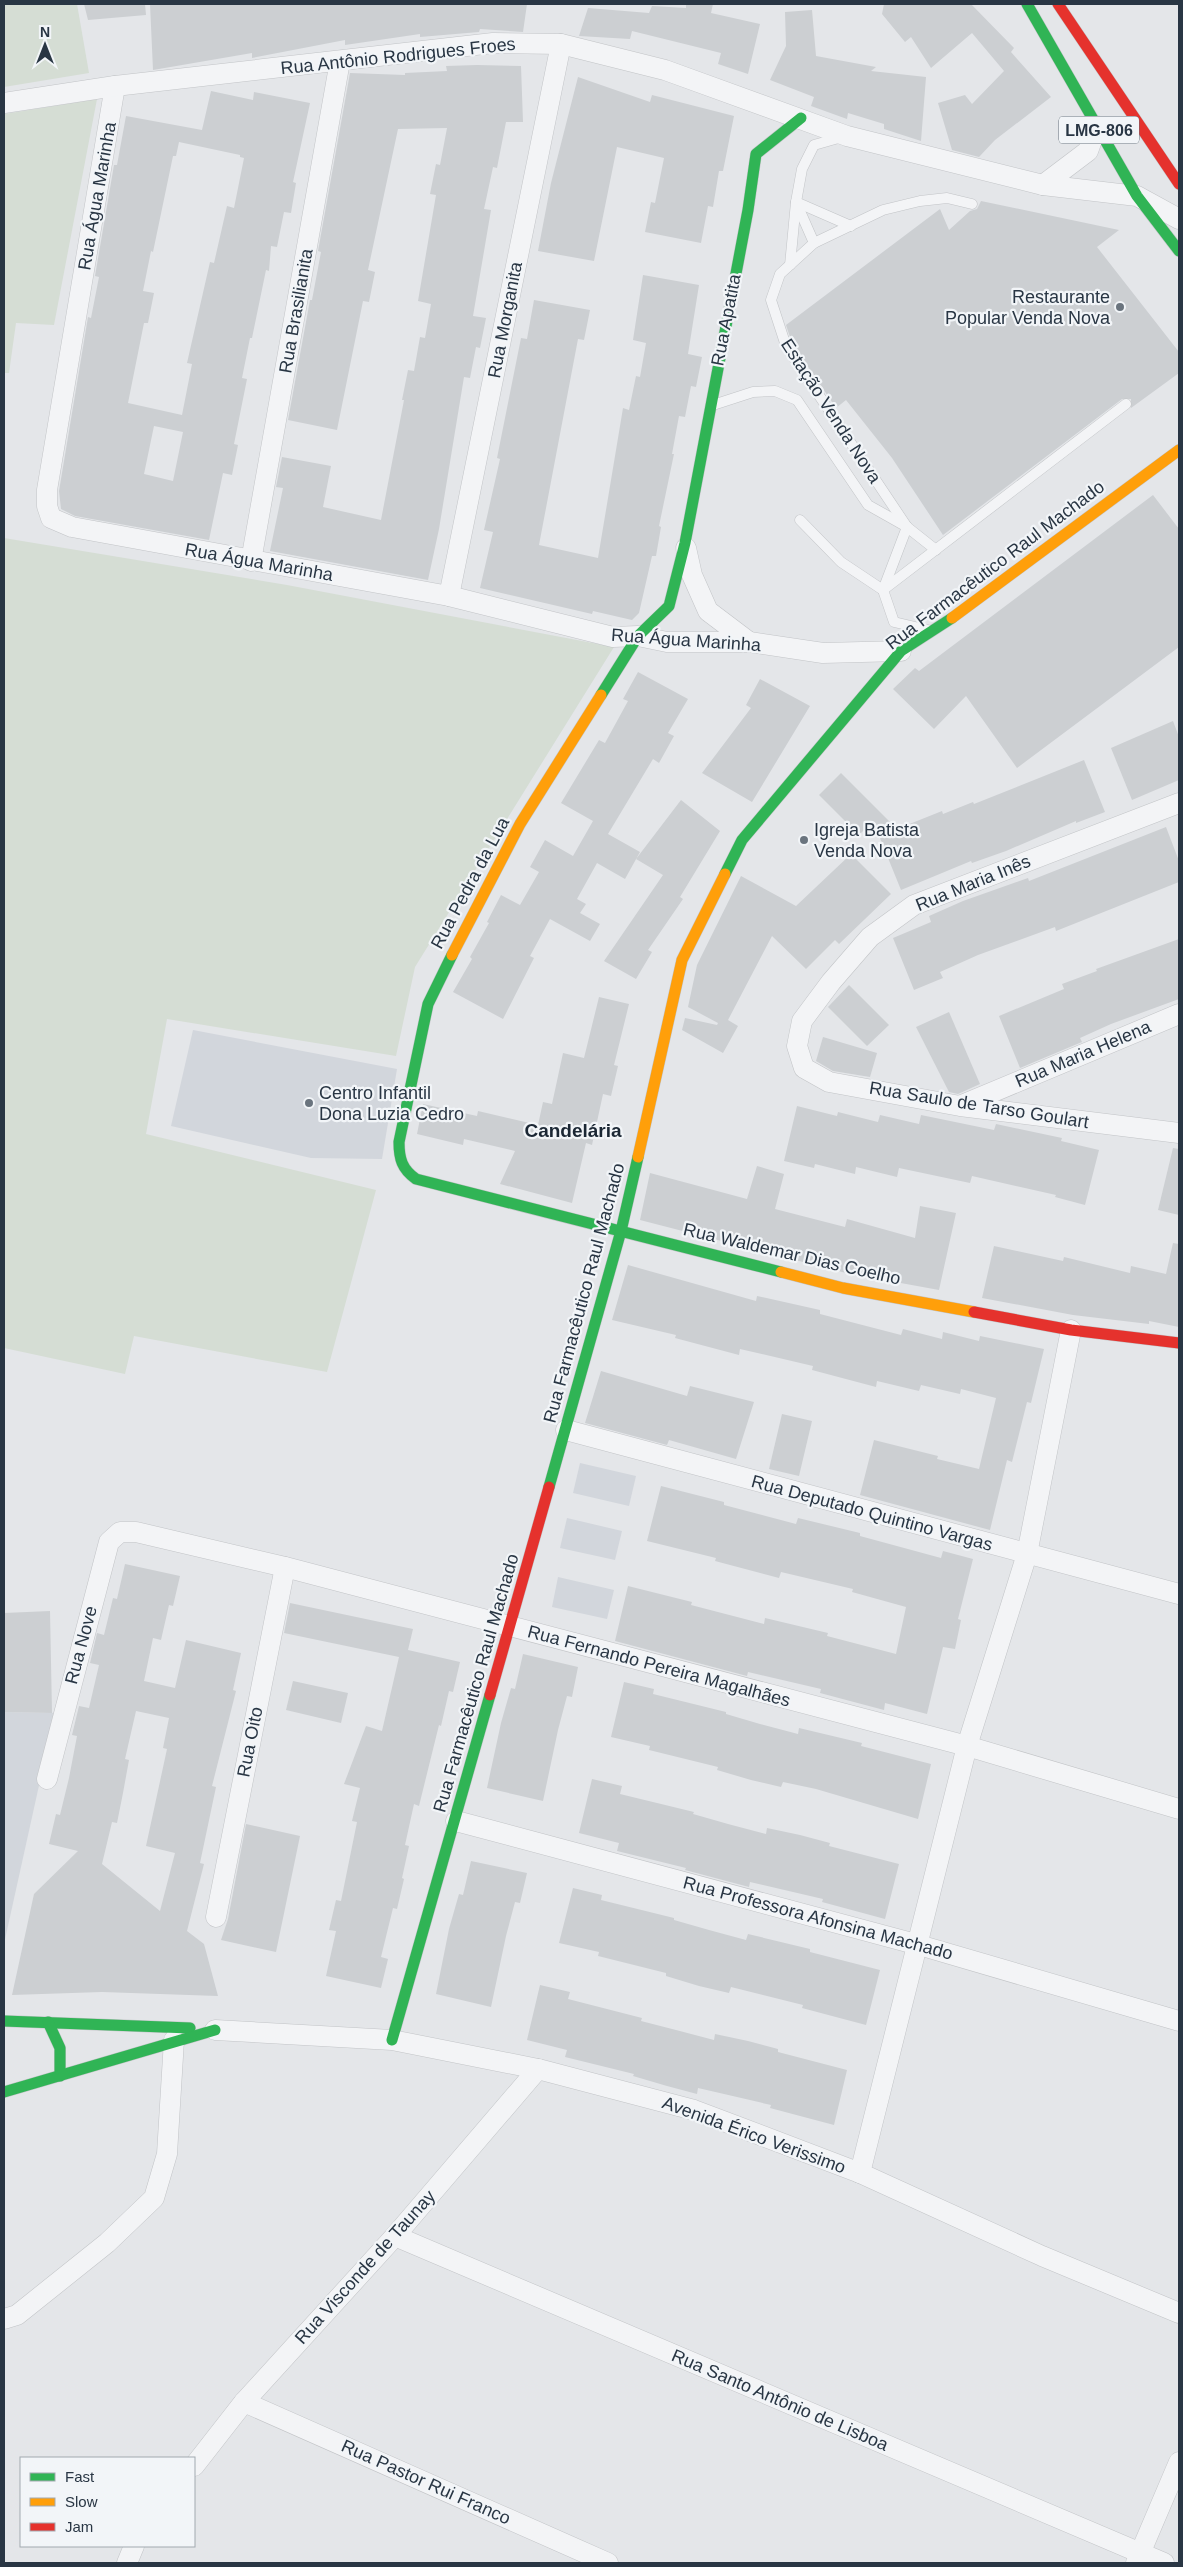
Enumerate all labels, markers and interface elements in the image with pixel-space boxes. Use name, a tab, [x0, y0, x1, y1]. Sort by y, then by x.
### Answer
north arrow	[20, 20, 70, 70]
text: N	[40, 24, 50, 40]
street label: Rua Antônio Rodrigues Froes	[280, 34, 516, 78]
road number: LMG-806	[1059, 116, 1139, 144]
street label: Rua Água Marinha	[74, 119, 120, 272]
street label: Rua Brasilianita	[275, 246, 317, 375]
street label: Rua Morganita	[484, 259, 526, 380]
street label: Rua Apatita	[707, 271, 745, 368]
place label: Restaurante Popular Venda Nova	[945, 287, 1111, 328]
marker: Restaurante Popular Venda Nova	[1114, 301, 1126, 313]
street label: Estação Venda Nova	[777, 335, 886, 488]
street label: Rua Farmacêutico Raul Machado	[882, 476, 1108, 654]
street label: Rua Água Marinha	[183, 539, 336, 585]
street label: Rua Água Marinha	[610, 625, 763, 655]
street label: Rua Pedra da Lua	[427, 813, 514, 952]
place label: Igreja Batista Venda Nova	[814, 820, 920, 861]
marker: Igreja Batista Venda Nova	[798, 834, 810, 846]
street label: Rua Maria Inês	[913, 851, 1033, 915]
street label: Rua Maria Helena	[1012, 1016, 1155, 1092]
street label: Rua Saulo de Tarso Goulart	[868, 1078, 1090, 1132]
place label: Centro Infantil Dona Luzia Cedro	[319, 1083, 464, 1124]
marker: Centro Infantil Dona Luzia Cedro	[303, 1097, 315, 1109]
district label: Candelária	[524, 1120, 622, 1141]
street label: Rua Farmacêutico Raul Machado	[540, 1161, 628, 1425]
street label: Rua Waldemar Dias Coelho	[681, 1219, 903, 1289]
street label: Rua Deputado Quintino Vargas	[749, 1471, 995, 1555]
street label: Rua Farmacêutico Raul Machado	[429, 1551, 523, 1815]
street label: Rua Nove	[61, 1604, 101, 1686]
street label: Rua Fernando Pereira Magalhães	[525, 1621, 793, 1711]
street label: Rua Oito	[233, 1705, 267, 1779]
street label: Rua Professora Afonsina Machado	[681, 1872, 955, 1964]
street label: Avenida Érico Verissimo	[660, 2092, 848, 2178]
street label: Rua Visconde de Taunay	[291, 2186, 439, 2348]
street label: Rua Santo Antônio de Lisboa	[669, 2345, 892, 2455]
street label: Rua Pastor Rui Franco	[338, 2436, 514, 2528]
legend	[20, 2457, 195, 2547]
text: Fast	[65, 2468, 95, 2485]
text: Slow	[65, 2493, 98, 2510]
text: Jam	[65, 2518, 93, 2535]

